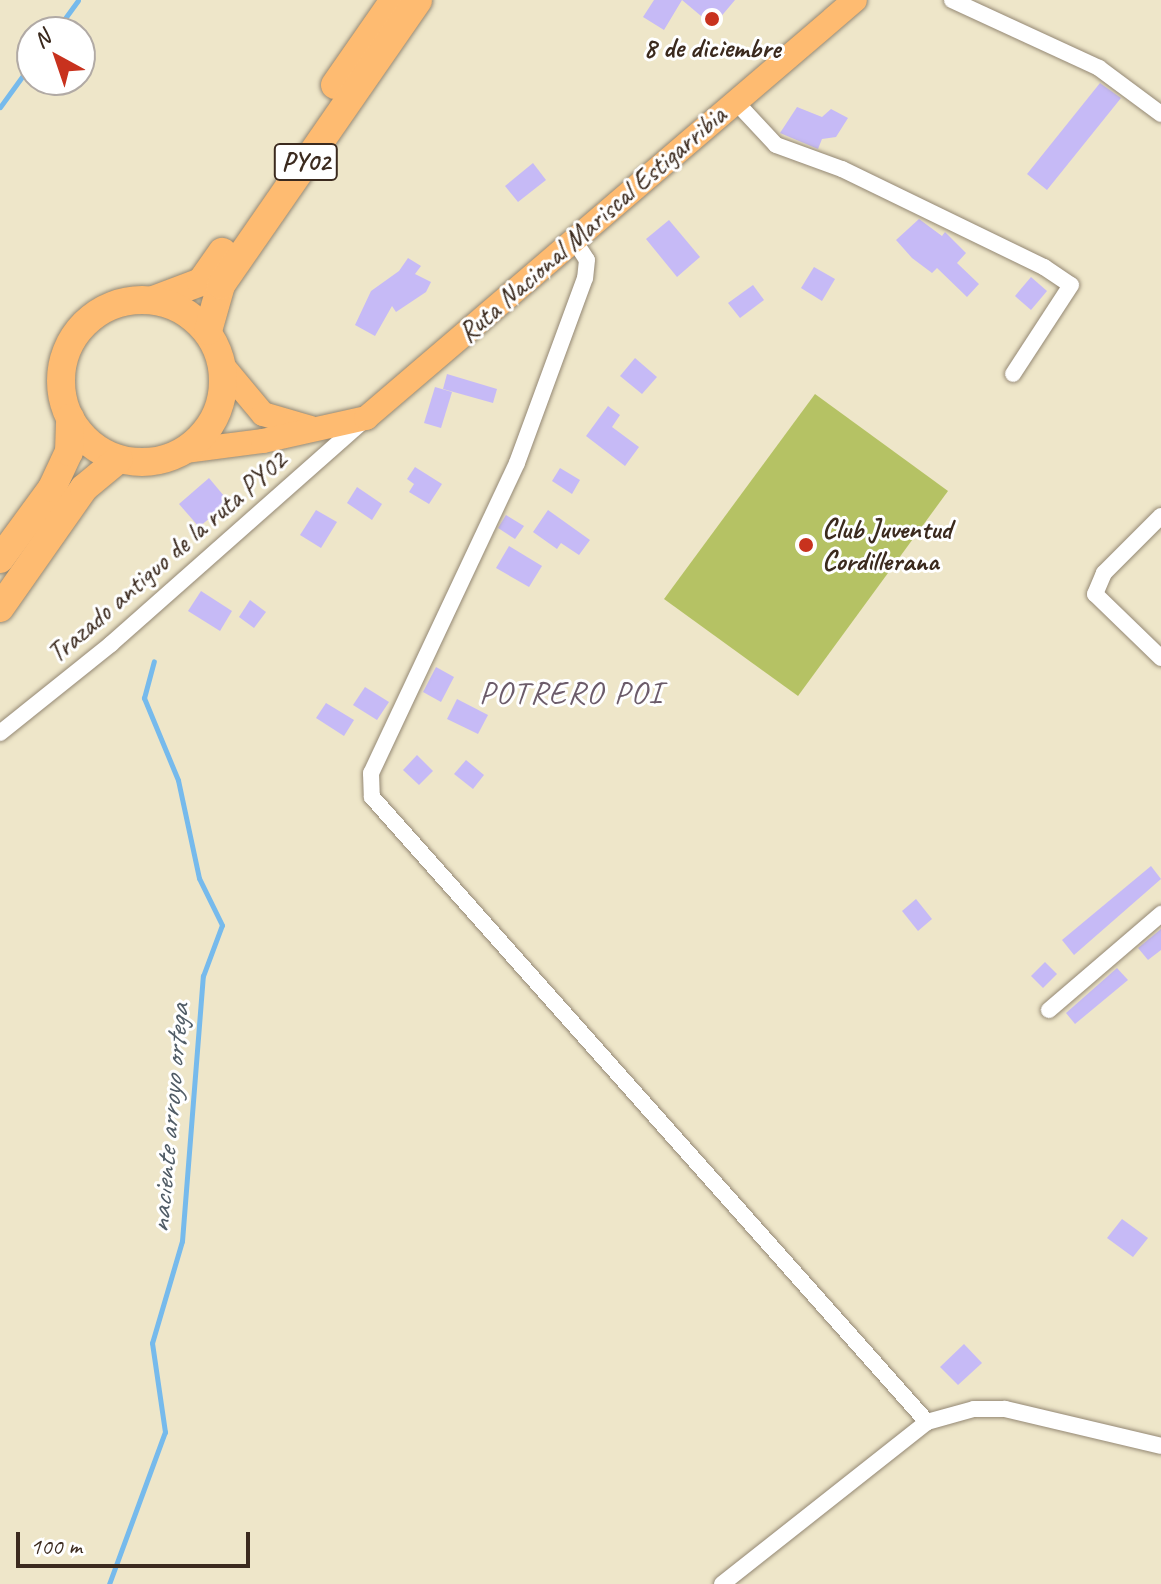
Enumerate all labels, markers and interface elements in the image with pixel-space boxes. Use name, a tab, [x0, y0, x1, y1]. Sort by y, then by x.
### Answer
marker: 8 de diciembre	[703, 10, 721, 28]
north arrow	[16, 16, 96, 96]
text: N	[28, 24, 56, 54]
place label: 8 de diciembre	[644, 31, 780, 65]
street label: Ruta Nacional Mariscal Estigarribia	[450, 97, 734, 351]
road number: PY02	[272, 140, 340, 184]
street label: Trazado antiguo de la ruta PY02	[40, 444, 294, 670]
place label: Club Juventud Cordillerana	[822, 512, 951, 578]
marker: Club Juventud Cordillerana	[797, 536, 815, 554]
district label: POTRERO POI	[479, 674, 663, 712]
water label: naciente arroyo ortega	[141, 1003, 197, 1235]
scale bar	[20, 1516, 254, 1566]
text: 100 m	[30, 1531, 82, 1561]

